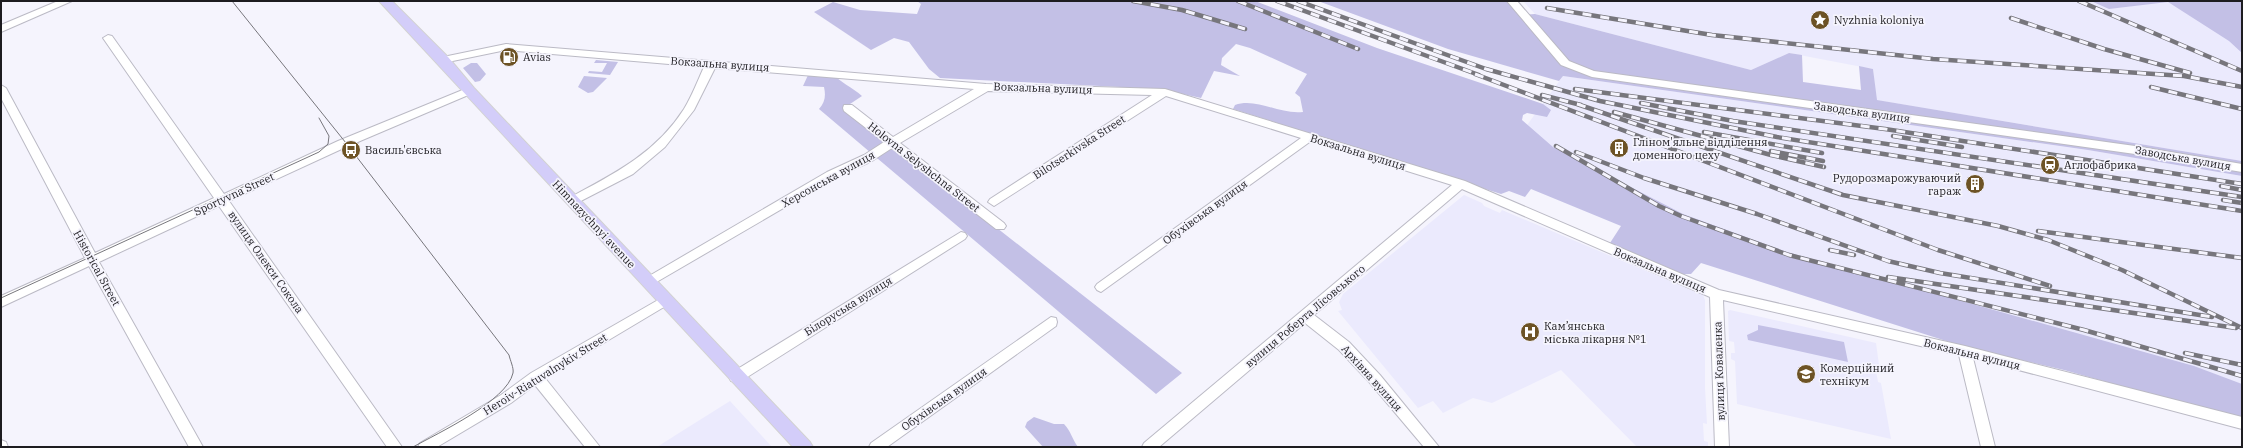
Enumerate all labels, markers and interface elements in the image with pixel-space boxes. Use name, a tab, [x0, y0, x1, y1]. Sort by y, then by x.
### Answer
place icon: Nyzhnia koloniya	[1809, 9, 1831, 31]
place label: Nyzhnia koloniya	[1834, 13, 1924, 27]
fuel station icon: Avias	[498, 46, 520, 68]
place label: Avias	[523, 50, 551, 64]
street label: Вокзальна вулиця	[670, 54, 770, 74]
street label: Вокзальна вулиця	[993, 79, 1093, 97]
street label: Заводська вулиця	[1813, 98, 1911, 126]
street label: Bilotserkivska Street	[1030, 112, 1128, 182]
street label: Holovna Selyshchna Street	[865, 119, 983, 215]
street label: Вокзальна вулиця	[1309, 131, 1407, 173]
place label: Гліном'яльне відділення доменного цеху	[1633, 135, 1768, 162]
building icon: Гліном'яльне відділення доменного цеху	[1608, 137, 1630, 159]
bus stop icon: Василь'євська	[340, 139, 362, 161]
place label: Василь'євська	[365, 143, 442, 157]
street label: Заводська вулиця	[2134, 143, 2232, 173]
street label: Херсонська вулиця	[779, 148, 877, 210]
station icon: Аглофабрика	[2039, 154, 2061, 176]
place label: Аглофабрика	[2064, 158, 2137, 172]
street label: Sportyvna Street	[192, 169, 276, 219]
place label: Рудорозмарожуваючий гараж	[1833, 171, 1961, 198]
building icon: Рудорозмарожуваючий гараж	[1964, 173, 1986, 195]
street label: Himnazychnyi avenue	[549, 177, 639, 271]
street label: Обухівська вулиця	[1160, 177, 1250, 247]
street label: вулиця Олекси Сокола	[225, 208, 307, 316]
street label: Historical Street	[70, 228, 124, 308]
street label: Вокзальна вулиця	[1612, 244, 1708, 296]
street label: вулиця Роберта Лісовського	[1242, 262, 1368, 370]
street label: Білоруська вулиця	[801, 273, 895, 339]
place label: Кам’янська міська лікарня №1	[1544, 319, 1647, 346]
hospital icon: Кам’янська міська лікарня №1	[1519, 321, 1541, 343]
street label: вулиця Коваленка	[1710, 321, 1728, 421]
street label: Heroiv-Riatuvalnykiv Street	[480, 330, 610, 418]
street label: Вокзальна вулиця	[1922, 335, 2022, 373]
street label: Архівна вулиця	[1338, 342, 1406, 414]
place label: Комерційний технікум	[1820, 361, 1894, 388]
school or university icon: Комерційний технікум	[1795, 363, 1817, 385]
street label: Обухівська вулиця	[898, 364, 990, 434]

